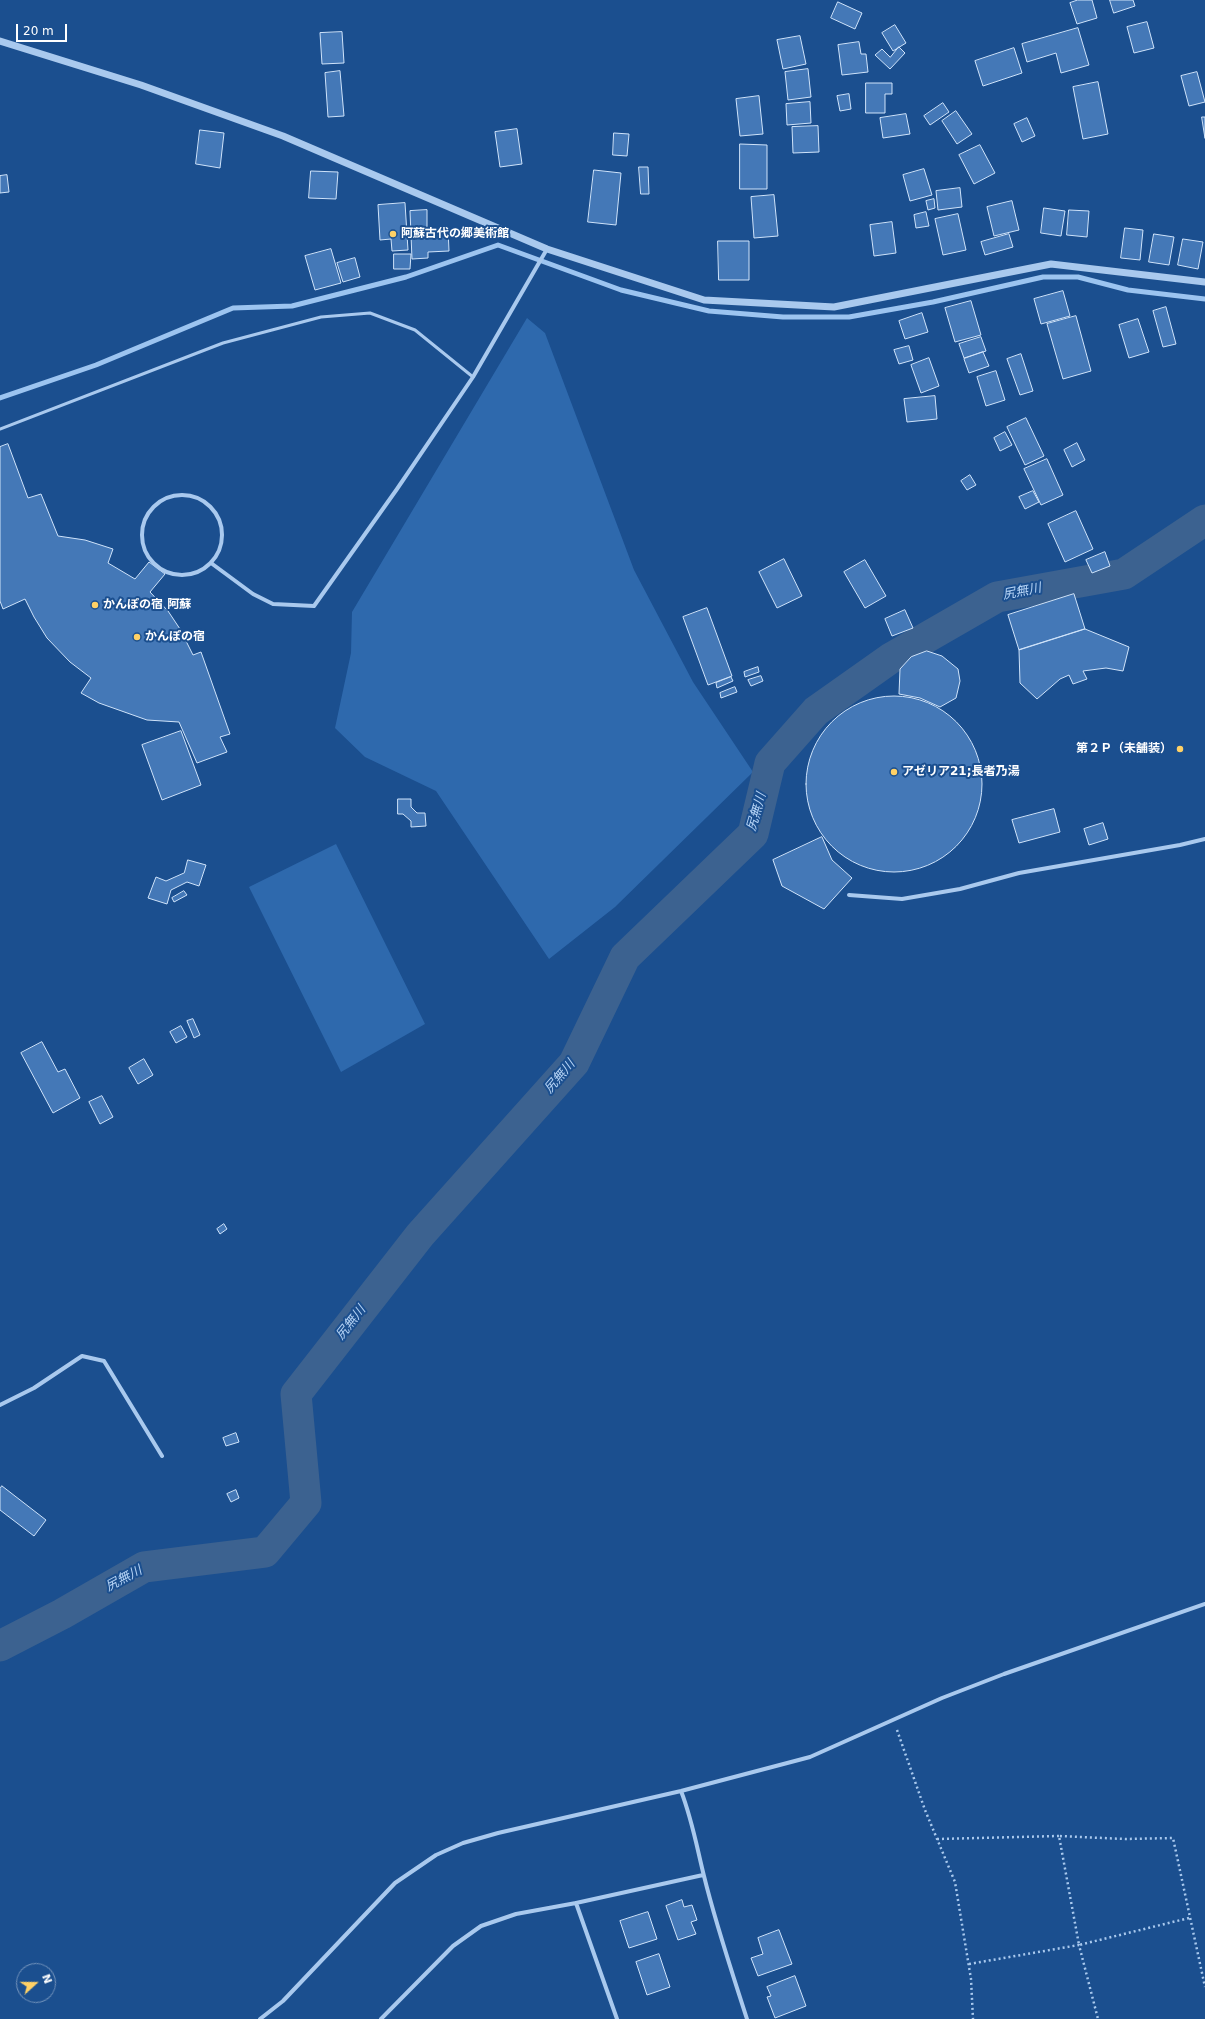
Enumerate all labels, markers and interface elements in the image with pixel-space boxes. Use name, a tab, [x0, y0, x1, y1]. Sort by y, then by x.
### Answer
scale bar	[18, 16, 69, 42]
text: 20 m	[23, 24, 54, 38]
place label: 阿蘇古代の郷美術館	[401, 227, 509, 241]
marker: 阿蘇古代の郷美術館	[388, 229, 398, 239]
water label: 尻無川	[1001, 581, 1043, 603]
place label: かんぽの宿 阿蘇	[103, 598, 191, 612]
marker: かんぽの宿 阿蘇	[90, 600, 100, 610]
place label: かんぽの宿	[145, 630, 205, 644]
marker: かんぽの宿	[132, 632, 142, 642]
place label: 第２Ｐ（未舗装）	[1076, 742, 1172, 756]
marker: 第２Ｐ（未舗装）	[1175, 744, 1185, 754]
place label: アゼリア21;長者乃湯	[902, 765, 1019, 779]
marker: アゼリア21;長者乃湯	[889, 767, 899, 777]
water label: 尻無川	[744, 791, 770, 833]
water label: 尻無川	[541, 1057, 579, 1097]
water label: 尻無川	[333, 1303, 369, 1343]
water label: 尻無川	[103, 1563, 145, 1595]
north arrow	[16, 1963, 56, 2003]
text: N	[39, 1972, 54, 1986]

